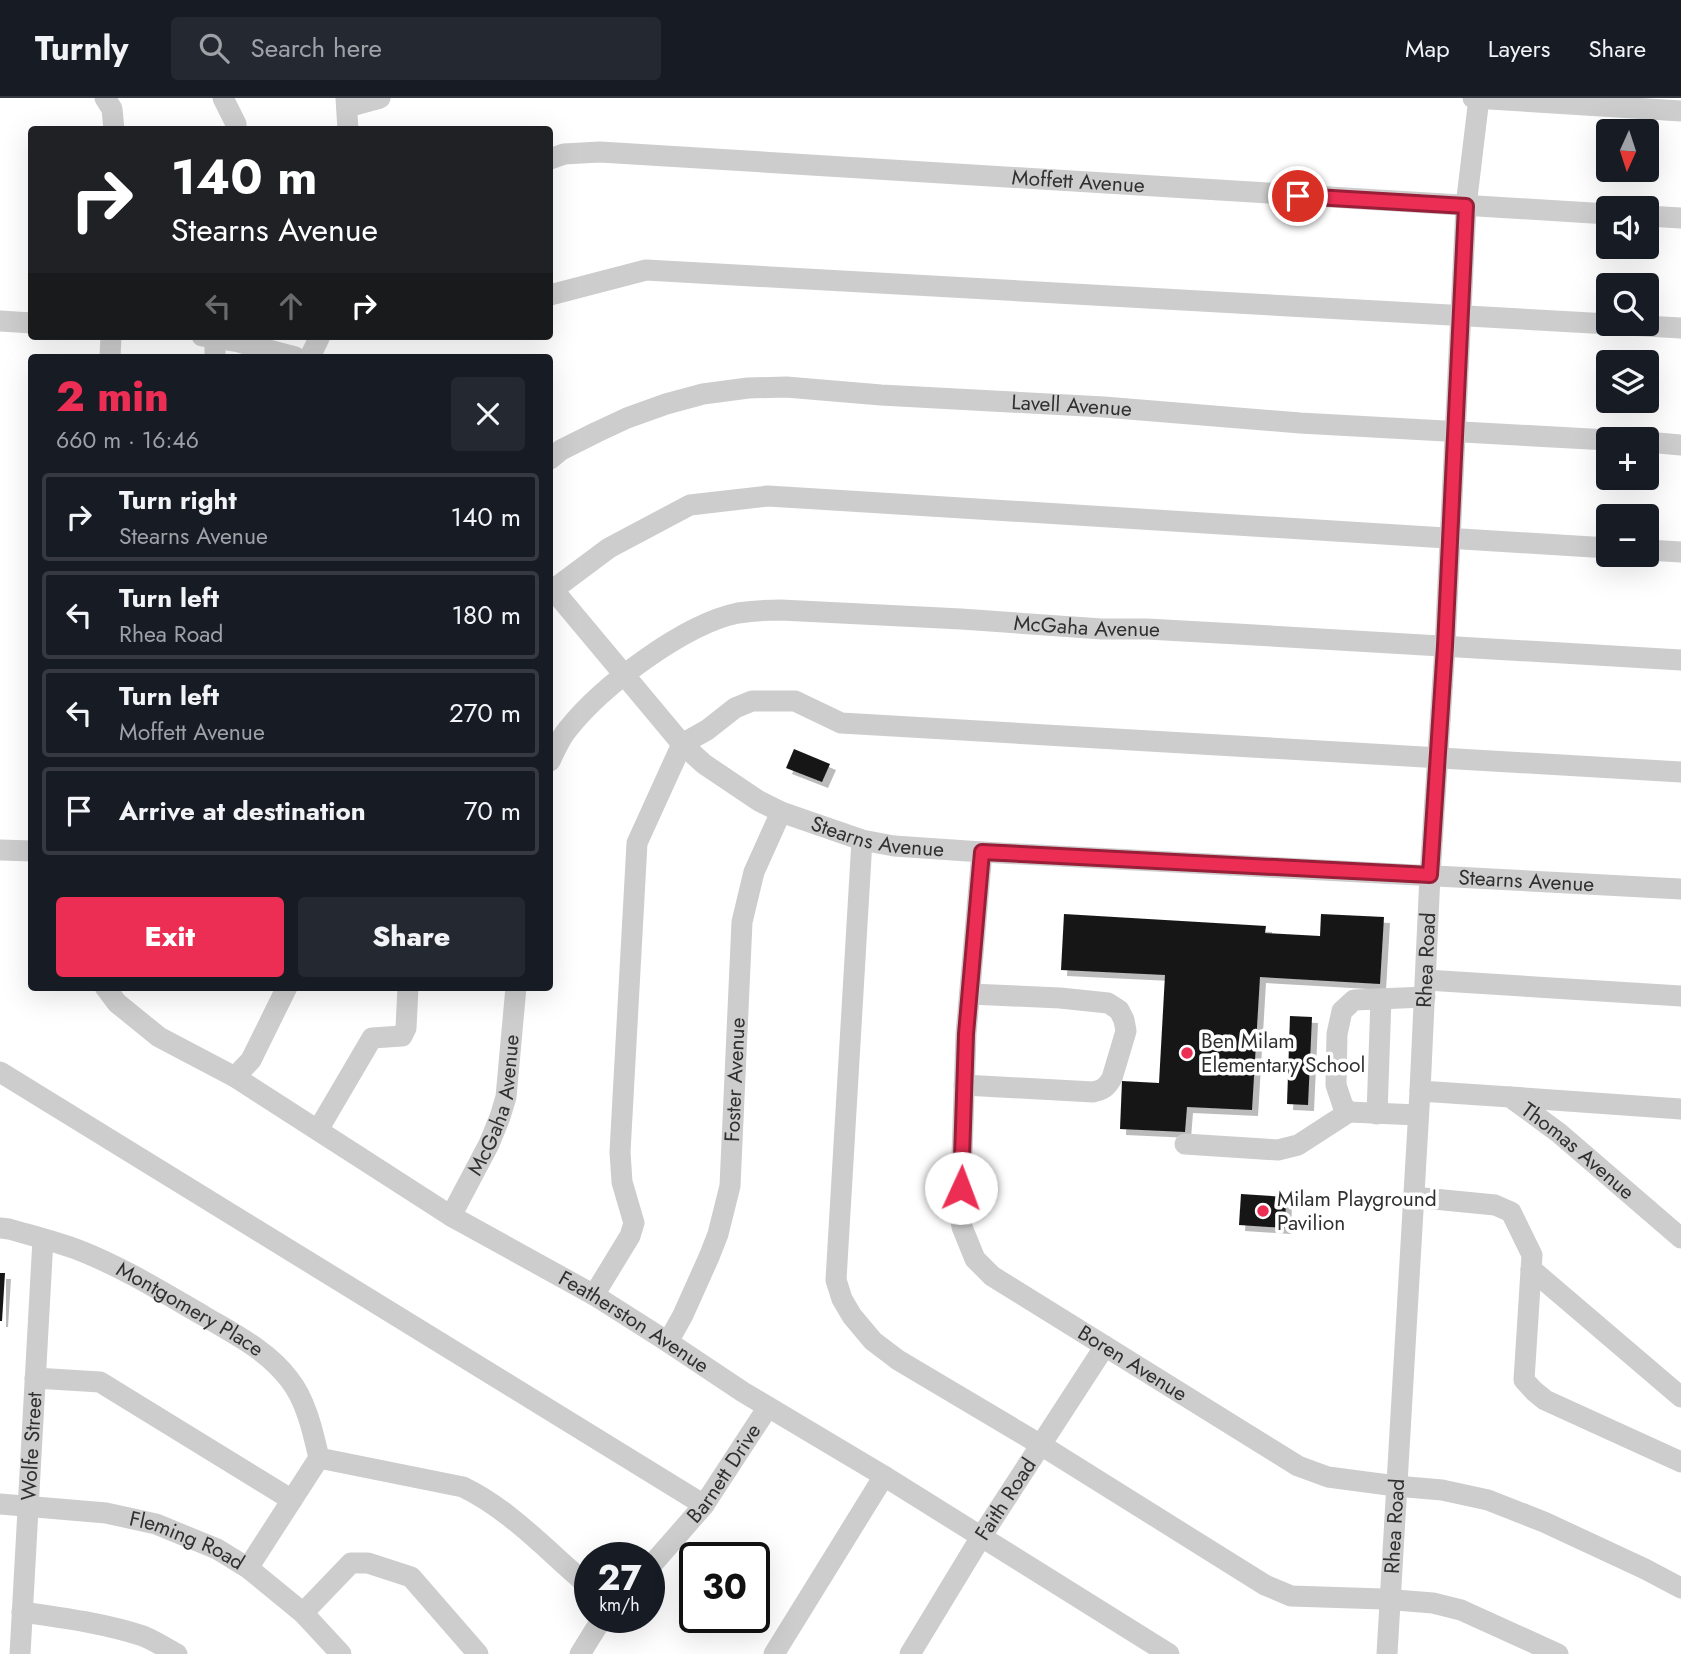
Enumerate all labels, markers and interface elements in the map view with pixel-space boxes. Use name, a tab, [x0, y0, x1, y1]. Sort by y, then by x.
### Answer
search box	[171, 17, 661, 80]
text: Turnly	[35, 25, 129, 72]
icon: search	[195, 29, 233, 67]
text: Search here	[251, 29, 382, 67]
text: Map	[1405, 31, 1450, 66]
text: Layers	[1488, 31, 1550, 66]
text: Share	[1588, 31, 1646, 66]
north arrow	[1596, 119, 1659, 182]
map controls	[1596, 119, 1659, 567]
text: 140 m	[171, 142, 317, 212]
icon: right	[56, 154, 147, 245]
street label: Moffett Avenue	[1011, 162, 1146, 200]
pin	[1268, 166, 1328, 226]
icon: arrive	[1279, 177, 1317, 215]
button: sound	[1596, 196, 1659, 259]
text: Stearns Avenue	[171, 207, 378, 253]
button: search	[1596, 273, 1659, 336]
icon: left	[199, 287, 237, 325]
icon: ahead	[272, 287, 310, 325]
icon: right	[345, 287, 383, 325]
button: layers	[1596, 350, 1659, 413]
text: 2 min	[56, 366, 169, 427]
button: close	[451, 377, 525, 451]
street label: Lavell Avenue	[1011, 387, 1133, 424]
text: 660 m · 16:46	[56, 423, 199, 457]
button: +	[1596, 427, 1659, 490]
text: Turn right	[119, 481, 237, 519]
icon: right	[60, 498, 98, 536]
text: 140 m	[450, 498, 521, 536]
button: −	[1596, 504, 1659, 567]
text: Stearns Avenue	[119, 519, 268, 553]
text: Turn left	[119, 579, 219, 617]
icon: left	[60, 596, 98, 634]
text: 180 m	[451, 596, 521, 634]
street label: McGaha Avenue	[1013, 608, 1161, 645]
text: Rhea Road	[119, 617, 223, 651]
text: Turn left	[119, 677, 219, 715]
icon: left	[60, 694, 98, 732]
text: 270 m	[449, 694, 521, 732]
text: Moffett Avenue	[119, 715, 265, 749]
icon: arrive	[60, 792, 98, 830]
text: Arrive at destination	[119, 792, 366, 830]
text: 70 m	[464, 792, 521, 830]
street label: Stearns Avenue	[807, 808, 945, 864]
street label: Stearns Avenue	[1458, 862, 1595, 899]
button: Exit	[56, 897, 284, 977]
button: Share	[298, 897, 525, 977]
street label: Rhea Road	[1409, 912, 1443, 1008]
street label: Foster Avenue	[717, 1017, 753, 1143]
place label: Ben Milam Elementary School	[1201, 1026, 1365, 1080]
street label: McGaha Avenue	[460, 1033, 527, 1181]
marker: Ben Milam Elementary School	[1179, 1045, 1195, 1061]
street label: Thomas Avenue	[1515, 1095, 1641, 1207]
position arrow	[924, 1151, 998, 1225]
place label: Milam Playground Pavilion	[1277, 1184, 1437, 1238]
marker: Milam Playground Pavilion	[1255, 1203, 1271, 1219]
street label: Montgomery Place	[111, 1254, 270, 1364]
street label: Featherston Avenue	[553, 1263, 715, 1380]
street label: Boren Avenue	[1072, 1318, 1193, 1409]
street label: Wolfe Street	[14, 1391, 49, 1501]
street label: Barnett Drive	[680, 1418, 768, 1530]
street label: Faith Road	[968, 1452, 1044, 1546]
street label: Rhea Road	[1377, 1478, 1412, 1575]
street label: Fleming Road	[126, 1504, 250, 1577]
speed limit sign: 30	[679, 1542, 770, 1633]
text: 27	[597, 1553, 642, 1603]
text: km/h	[599, 1592, 640, 1618]

